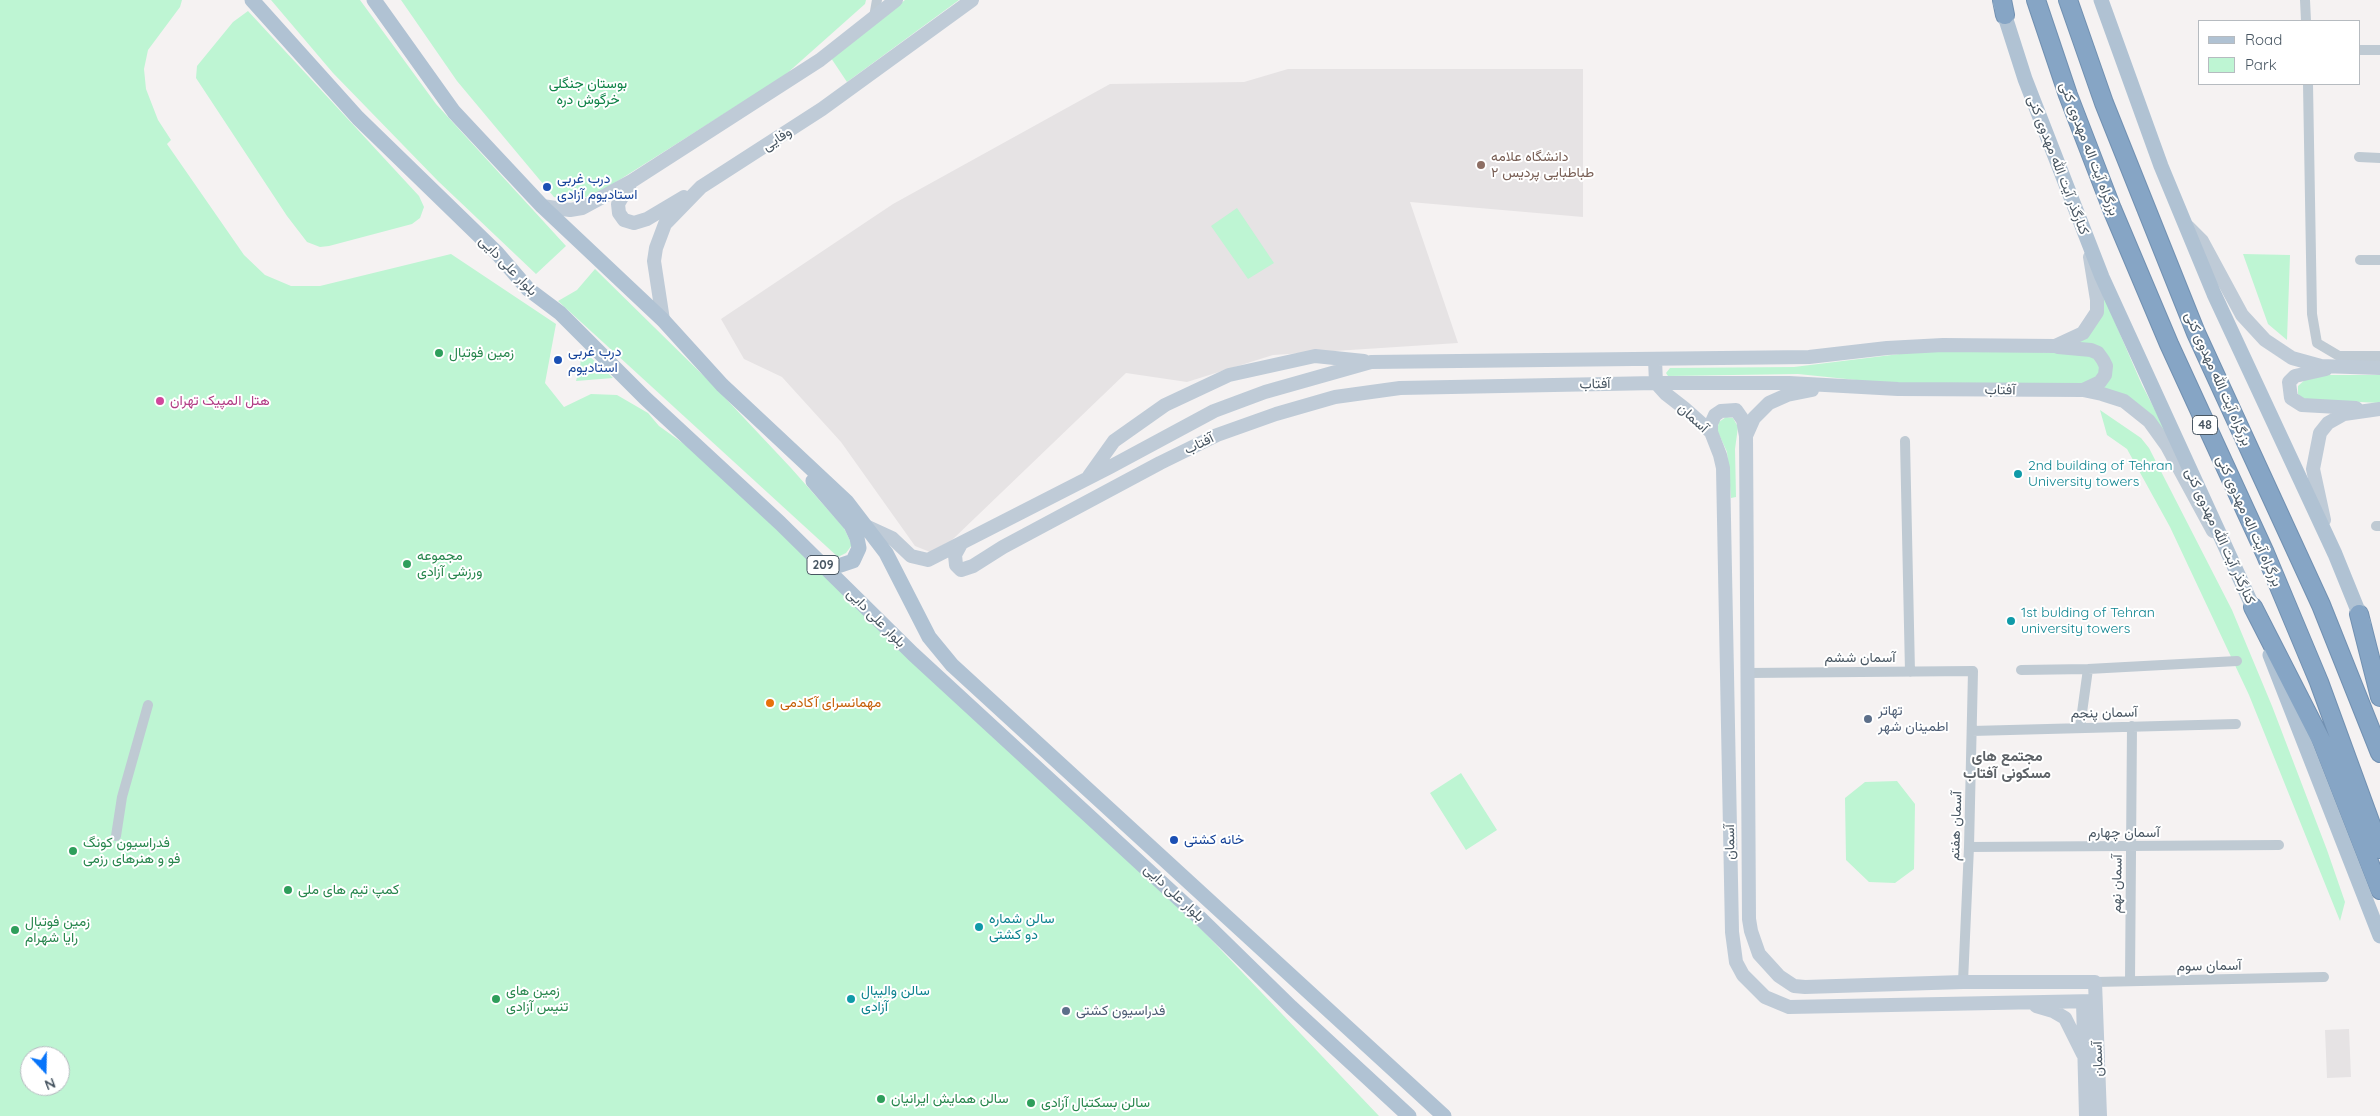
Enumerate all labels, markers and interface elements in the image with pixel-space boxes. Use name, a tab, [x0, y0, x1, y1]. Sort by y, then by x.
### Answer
legend	[2198, 20, 2360, 85]
text: Road	[2245, 30, 2282, 49]
text: Park	[2245, 55, 2277, 74]
park label: بوستان جنگلی خرگوش دره	[549, 76, 627, 108]
street label: بزرگراه آیت اله مهدوی کنی	[2056, 80, 2122, 218]
street label: کنارگذر آیت الله مهدوی کنی	[2024, 93, 2092, 237]
street label: وفایی	[759, 123, 795, 155]
place label: دانشگاه علامه طباطبایی پردیس ۲	[1491, 149, 1594, 182]
marker: دانشگاه علامه طباطبایی پردیس ۲	[1475, 159, 1487, 171]
place label: درب غربی استادیوم آزادی	[557, 171, 637, 203]
marker: درب غربی استادیوم آزادی	[541, 181, 553, 193]
street label: بلوار علی دایی	[475, 233, 541, 299]
street label: بزرگراه آیت الله مهدوی کنی	[2181, 309, 2255, 449]
place label: درب غربی استادیوم	[568, 344, 621, 377]
place label: زمین فوتبال	[449, 345, 514, 361]
marker: زمین فوتبال	[433, 347, 445, 359]
marker: درب غربی استادیوم	[552, 354, 564, 366]
street label: آفتاب	[1579, 375, 1611, 393]
street label: آفتاب	[1984, 381, 2016, 399]
place label: هتل المپیک تهران	[170, 393, 270, 409]
marker: هتل المپیک تهران	[154, 395, 166, 407]
street label: آسمان	[1674, 400, 1712, 436]
road number: 48	[2192, 416, 2218, 434]
street label: آفتاب	[1181, 430, 1217, 458]
street label: بزرگراه آیت اله مهدوی کنی	[2213, 453, 2285, 589]
place label: 2nd building of Tehran University towers	[2028, 458, 2173, 491]
street label: کنارگذر آیت الله مهدوی کنی	[2181, 465, 2259, 607]
marker: 2nd building of Tehran University towers	[2012, 468, 2024, 480]
place label: مجموعه ورزشی آزادی	[417, 548, 482, 580]
road number: 209	[807, 556, 839, 574]
marker: مجموعه ورزشی آزادی	[401, 558, 413, 570]
street label: بلوار علی دایی	[843, 585, 909, 651]
place label: 1st bulding of Tehran university towers	[2021, 605, 2155, 638]
marker: 1st bulding of Tehran university towers	[2005, 615, 2017, 627]
street label: آسمان ششم	[1824, 650, 1896, 666]
place label: مهمانسرای آکادمی	[780, 695, 881, 711]
marker: مهمانسرای آکادمی	[764, 697, 776, 709]
place label: تهاتر اطمینان شهر	[1878, 703, 1949, 736]
street label: آسمان پنجم	[2070, 704, 2138, 722]
marker: تهاتر اطمینان شهر	[1862, 713, 1874, 725]
district label: مجتمع های مسکونی آفتاب	[1963, 747, 2051, 782]
street label: آسمان هفتم	[1946, 791, 1966, 861]
street label: آسمان	[1721, 824, 1739, 860]
street label: آسمان چهارم	[2088, 825, 2160, 841]
place label: خانه کشتی	[1184, 832, 1244, 848]
marker: خانه کشتی	[1168, 834, 1180, 846]
place label: فدراسیون کونگ فو و هنرهای رزمی	[83, 835, 180, 868]
marker: فدراسیون کونگ فو و هنرهای رزمی	[67, 845, 79, 857]
street label: آسمان نهم	[2108, 854, 2126, 914]
street label: بلوار علی دایی	[1140, 861, 1208, 925]
place label: کمپ تیم های ملی	[298, 882, 399, 898]
marker: کمپ تیم های ملی	[282, 884, 294, 896]
place label: سالن شماره دو کشتی	[989, 911, 1055, 944]
place label: زمین فوتبال رایا شهرام	[25, 914, 90, 946]
marker: سالن شماره دو کشتی	[973, 921, 985, 933]
marker: زمین فوتبال رایا شهرام	[9, 924, 21, 936]
street label: آسمان سوم	[2176, 957, 2242, 975]
place label: زمین های تنیس آزادی	[506, 983, 568, 1016]
place label: سالن والیبال آزادی	[861, 983, 930, 1016]
marker: زمین های تنیس آزادی	[490, 993, 502, 1005]
marker: سالن والیبال آزادی	[845, 993, 857, 1005]
place label: فدراسیون کشتی	[1076, 1003, 1165, 1019]
marker: فدراسیون کشتی	[1060, 1005, 1072, 1017]
street label: آسمان	[2089, 1041, 2107, 1077]
north arrow	[20, 1046, 70, 1096]
text: N	[42, 1074, 58, 1094]
place label: سالن همایش ایرانیان	[891, 1091, 1009, 1107]
marker: سالن همایش ایرانیان	[875, 1093, 887, 1105]
place label: سالن بسکتبال آزادی	[1041, 1095, 1150, 1111]
marker: سالن بسکتبال آزادی	[1025, 1097, 1037, 1109]

